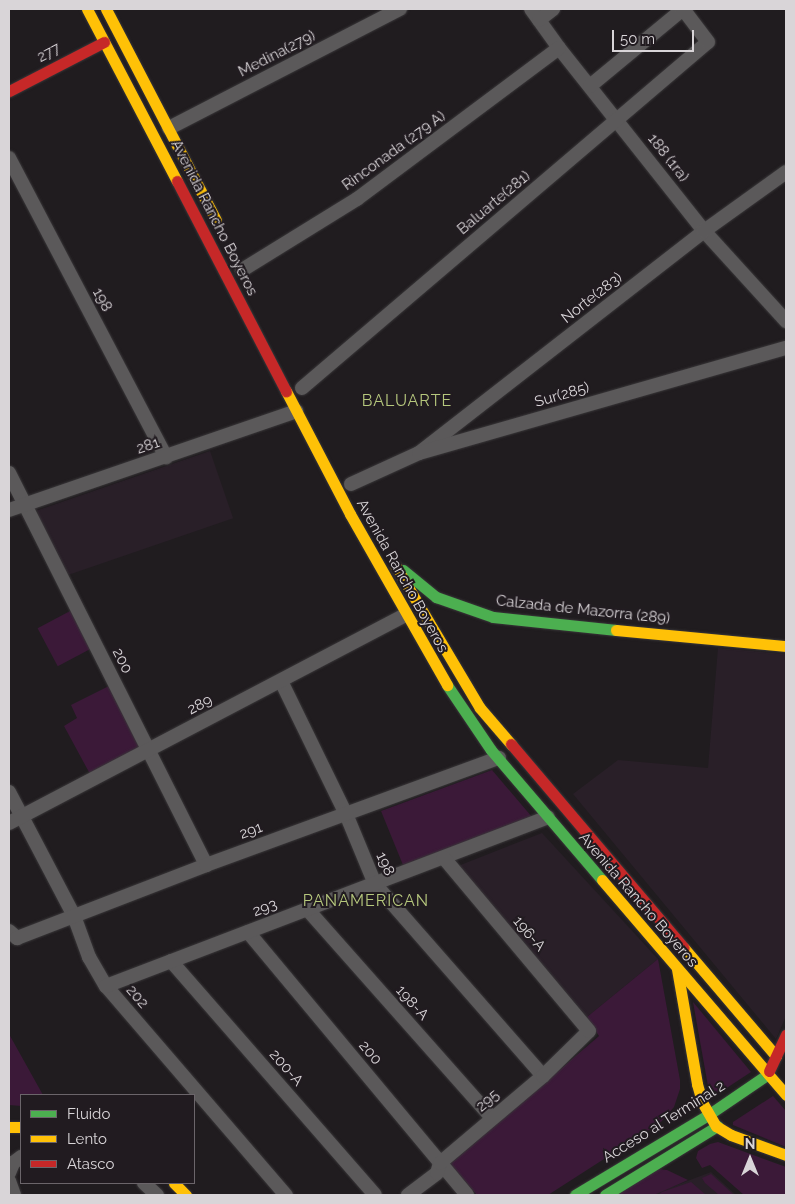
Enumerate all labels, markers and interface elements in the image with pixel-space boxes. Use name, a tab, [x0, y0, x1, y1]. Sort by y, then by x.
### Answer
scale bar	[615, 20, 698, 52]
street label: Medina(279)	[235, 27, 319, 81]
text: 50 m	[620, 30, 655, 48]
street label: 277	[34, 39, 64, 67]
street label: Rinconada (279 A)	[339, 107, 449, 195]
street label: 188 (1ra)	[644, 130, 692, 186]
street label: Avenida Rancho Boyeros	[167, 137, 261, 299]
street label: Baluarte(281)	[454, 167, 534, 239]
street label: Norte(283)	[558, 269, 626, 327]
street label: 198	[88, 285, 116, 315]
street label: Sur(285)	[532, 379, 592, 411]
district label: BALUARTE	[361, 391, 453, 411]
street label: 281	[134, 434, 162, 458]
street label: Avenida Rancho Boyeros	[352, 496, 452, 656]
street label: Calzada de Mazorra (289)	[495, 592, 671, 628]
street label: 200	[108, 645, 136, 677]
street label: 289	[185, 691, 215, 719]
street label: 291	[237, 819, 265, 843]
street label: Avenida Rancho Boyeros	[575, 829, 701, 971]
street label: 198	[372, 849, 398, 879]
district label: PANAMERICAN	[301, 891, 431, 911]
street label: 293	[250, 895, 280, 921]
street label: 196-A	[509, 913, 549, 955]
street label: 202	[122, 982, 152, 1012]
street label: 198-A	[392, 982, 432, 1024]
street label: 200	[355, 1037, 385, 1069]
street label: 200-A	[265, 1046, 307, 1090]
street label: Acceso al Terminal 2	[599, 1077, 729, 1167]
street label: 295	[473, 1086, 503, 1116]
legend	[20, 1094, 195, 1184]
text: Fluido	[67, 1105, 110, 1123]
text: Lento	[67, 1130, 107, 1148]
north arrow	[725, 1134, 775, 1184]
text: N	[745, 1136, 755, 1152]
text: Atasco	[67, 1155, 114, 1173]

